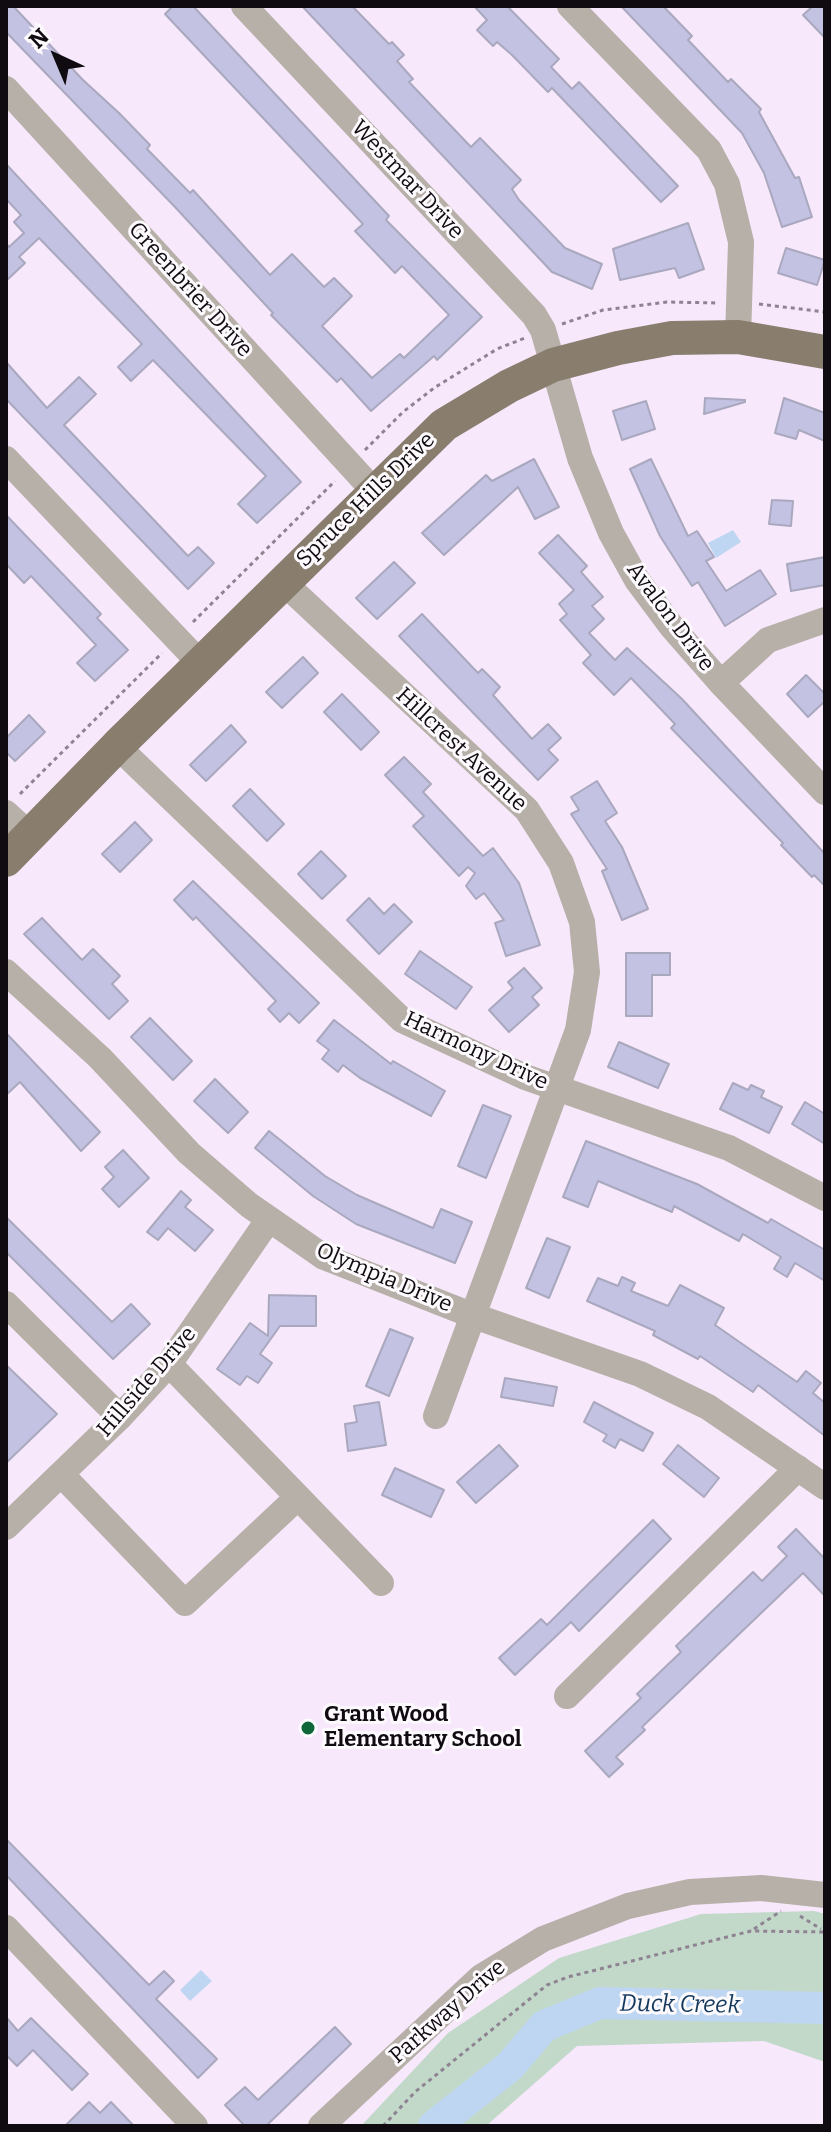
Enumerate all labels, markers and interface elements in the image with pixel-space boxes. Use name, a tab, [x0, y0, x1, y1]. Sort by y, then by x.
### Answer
north arrow	[16, 16, 96, 96]
text: N	[23, 23, 54, 54]
street label: Westmar Drive	[345, 115, 469, 245]
street label: Greenbrier Drive	[122, 217, 258, 363]
street label: Spruce Hills Drive	[291, 427, 441, 573]
street label: Avalon Drive	[621, 557, 719, 677]
street label: Hillcrest Avenue	[390, 683, 532, 817]
street label: Harmony Drive	[400, 1006, 552, 1096]
street label: Olympia Drive	[312, 1238, 456, 1318]
street label: Hillside Drive	[92, 1321, 202, 1443]
place label: Grant Wood Elementary School	[324, 1702, 522, 1754]
marker: Grant Wood Elementary School	[299, 1719, 317, 1737]
street label: Parkway Drive	[385, 1955, 511, 2069]
water label: Duck Creek	[619, 1990, 741, 2020]

